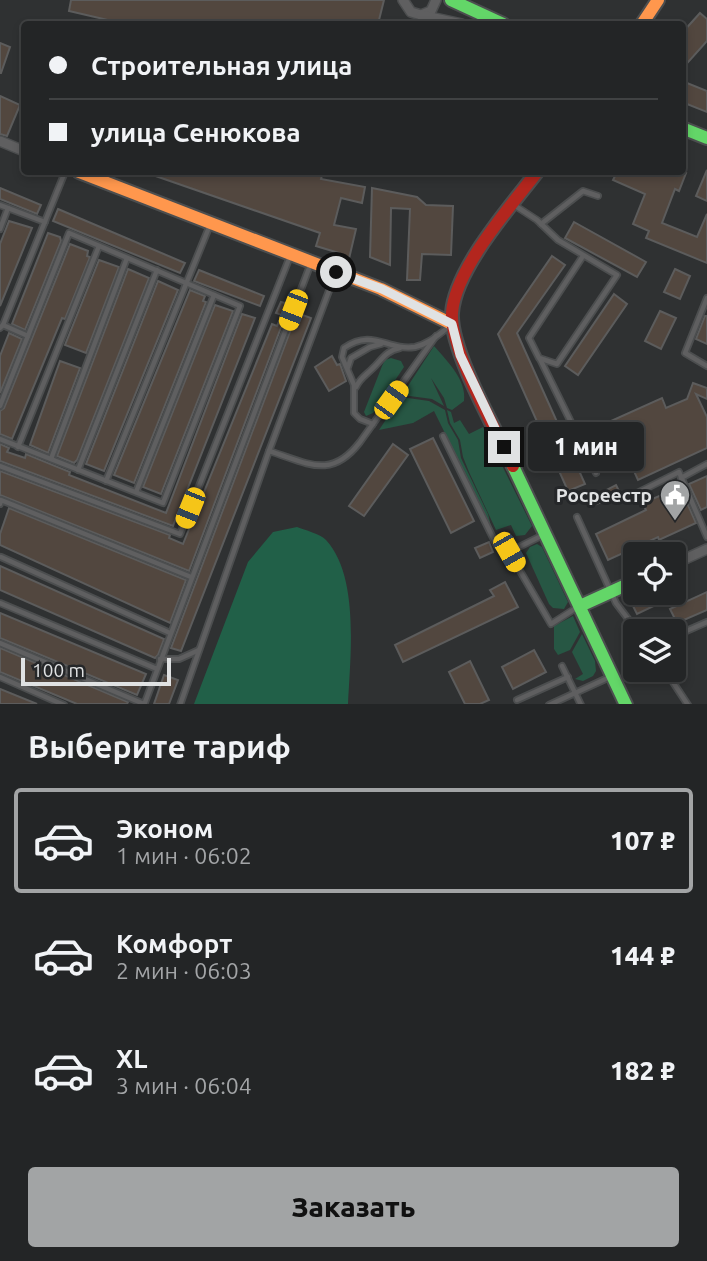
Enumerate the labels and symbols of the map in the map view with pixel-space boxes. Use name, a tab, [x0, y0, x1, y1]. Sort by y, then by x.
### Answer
route start	[320, 256, 352, 288]
car	[276, 287, 311, 333]
car	[371, 377, 412, 423]
callout: 1 мин	[528, 422, 644, 472]
route end	[488, 431, 520, 463]
public building icon: Росреестр	[658, 478, 692, 522]
place label: Росреестр	[556, 484, 652, 506]
car	[173, 485, 208, 531]
car	[490, 529, 529, 575]
scale bar	[21, 656, 172, 687]

